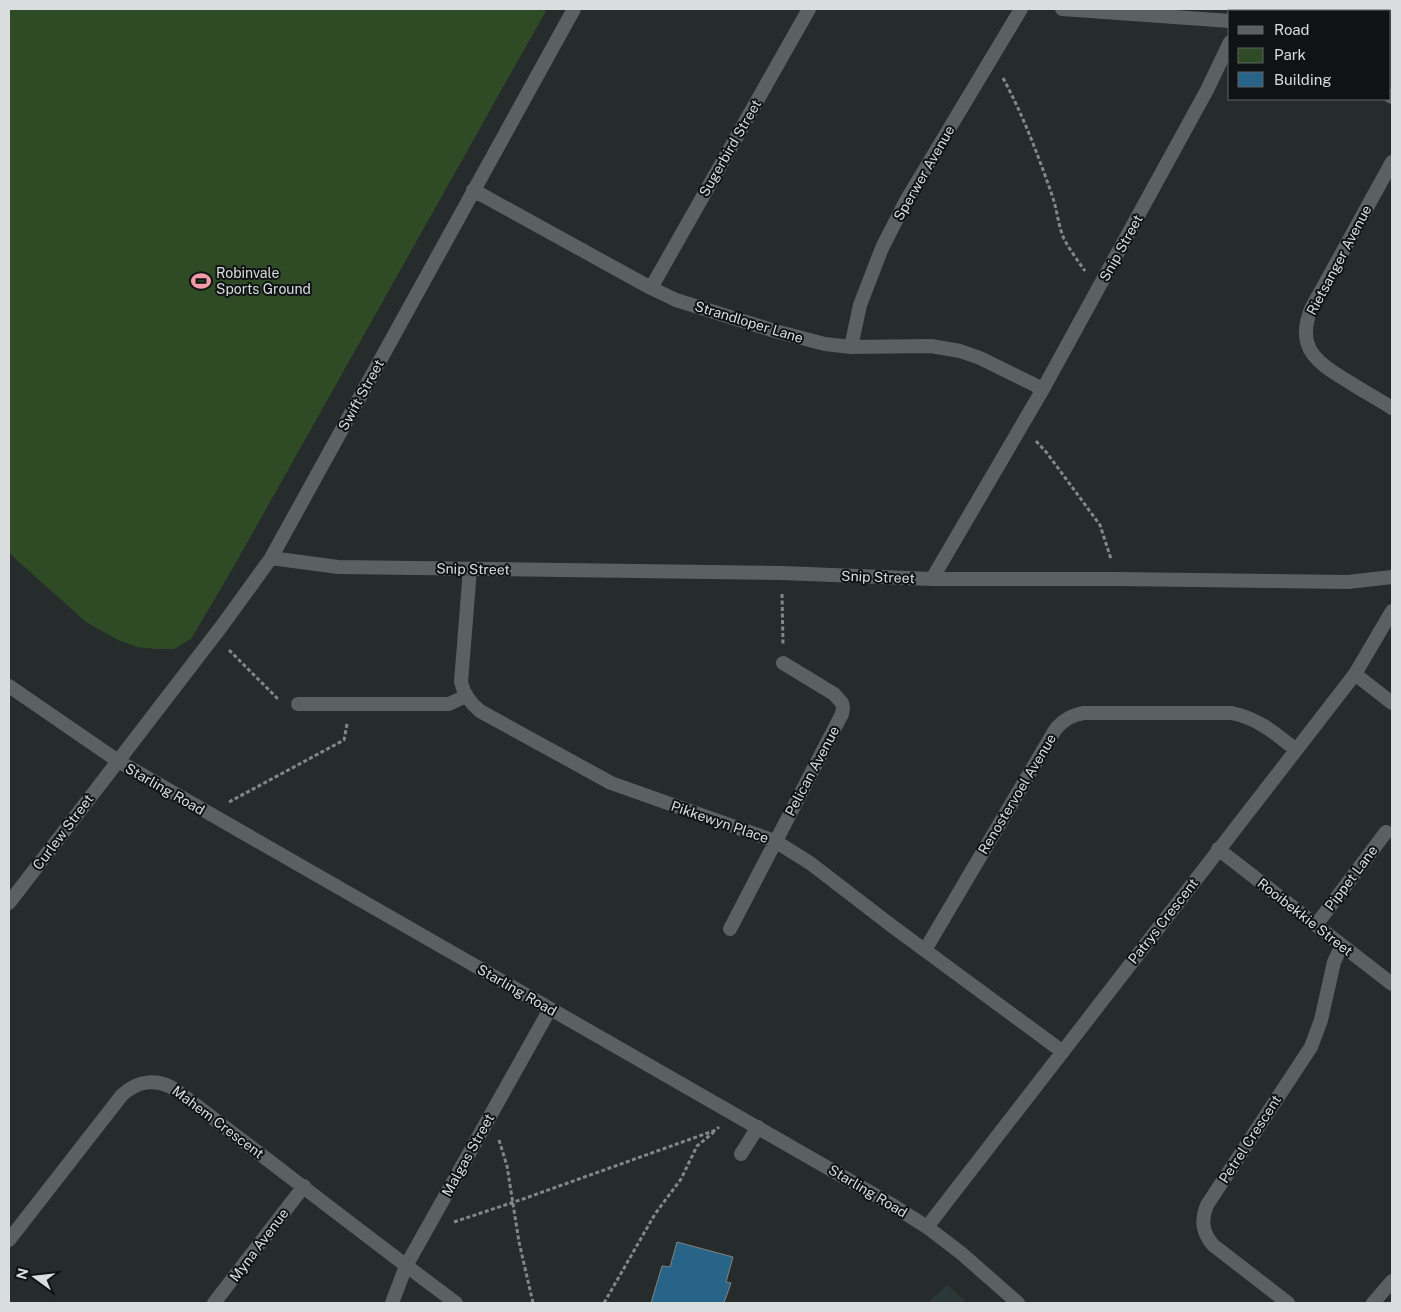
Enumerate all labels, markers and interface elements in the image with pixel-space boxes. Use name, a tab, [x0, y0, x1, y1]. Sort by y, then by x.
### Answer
legend	[1228, 10, 1391, 100]
text: Road	[1274, 21, 1310, 38]
text: Park	[1274, 46, 1306, 63]
text: Building	[1274, 71, 1332, 88]
street label: Sugerbird Street	[696, 97, 764, 199]
street label: Sperwer Avenue	[890, 123, 958, 223]
street label: Rietsanger Avenue	[1303, 202, 1375, 318]
street label: Snip Street	[1096, 212, 1146, 284]
place label: Robinvale Sports Ground	[216, 265, 311, 297]
sports icon: Robinvale Sports Ground	[190, 270, 212, 292]
street label: Strandloper Lane	[693, 298, 805, 346]
street label: Swift Street	[335, 357, 387, 433]
street label: Snip Street	[436, 560, 510, 578]
street label: Snip Street	[841, 568, 915, 586]
street label: Pelican Avenue	[782, 723, 842, 819]
street label: Renostervoel Avenue	[975, 731, 1059, 857]
street label: Starling Road	[123, 760, 207, 818]
street label: Curlew Street	[29, 791, 97, 873]
street label: Pikkewyn Place	[669, 798, 771, 846]
street label: Pippet Lane	[1321, 842, 1381, 914]
street label: Patrys Crescent	[1125, 875, 1201, 967]
street label: Rooibekkie Street	[1254, 875, 1356, 959]
street label: Starling Road	[475, 961, 559, 1019]
street label: Mahem Crescent	[169, 1082, 267, 1162]
street label: Petrel Crescent	[1216, 1092, 1284, 1186]
street label: Malgas Street	[439, 1111, 497, 1199]
street label: Starling Road	[826, 1161, 910, 1221]
street label: Myna Avenue	[226, 1205, 292, 1285]
north arrow	[10, 1252, 60, 1302]
text: N	[13, 1266, 32, 1281]

